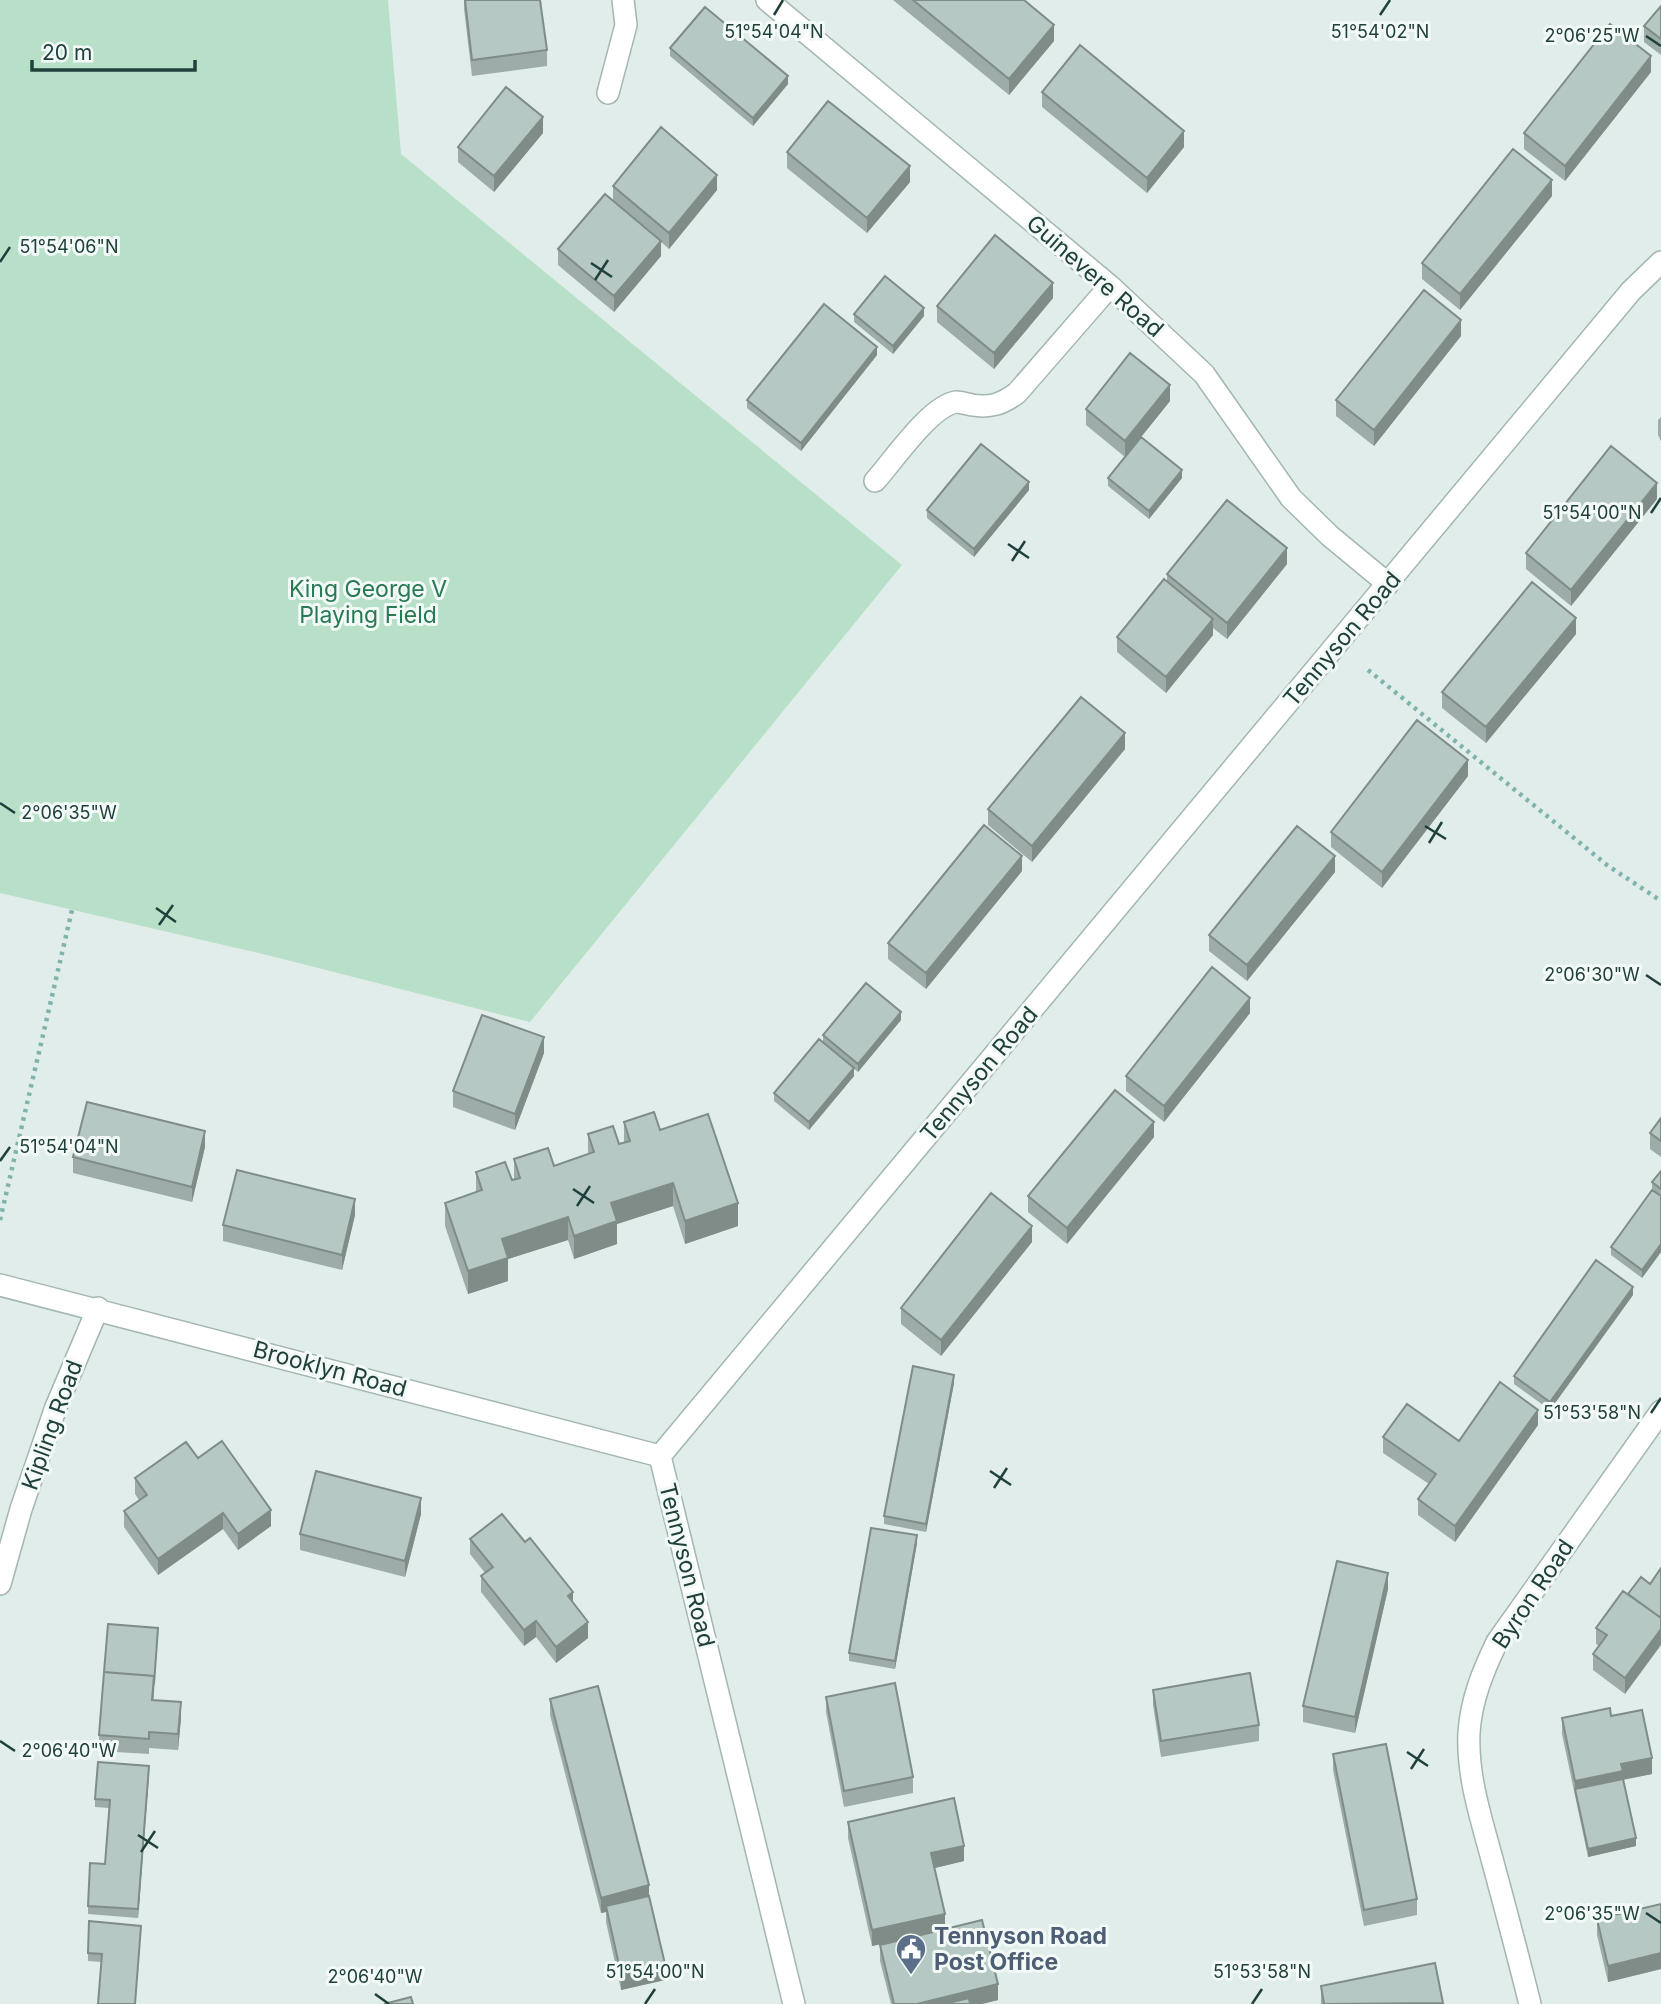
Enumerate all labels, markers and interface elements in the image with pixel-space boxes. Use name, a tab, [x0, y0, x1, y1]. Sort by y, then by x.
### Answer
text: 51°54'04"N	[724, 21, 824, 42]
text: 51°54'02"N	[1331, 21, 1429, 42]
text: 2°06'25"W	[1544, 25, 1640, 46]
scale bar	[32, 28, 194, 72]
text: 20 m	[42, 40, 92, 65]
street label: Guinevere Road	[1021, 209, 1169, 343]
text: 51°54'06"N	[20, 236, 118, 257]
text: 51°54'00"N	[1542, 502, 1642, 523]
street label: Tennyson Road	[1277, 566, 1407, 712]
park label: King George V Playing Field	[289, 575, 447, 629]
text: 2°06'35"W	[21, 802, 117, 823]
text: 2°06'30"W	[1544, 964, 1640, 985]
street label: Tennyson Road	[914, 1001, 1044, 1147]
text: 51°54'04"N	[19, 1136, 119, 1157]
street label: Brooklyn Road	[250, 1335, 410, 1403]
street label: Kipling Road	[16, 1356, 88, 1494]
text: 51°53'58"N	[1543, 1402, 1641, 1423]
street label: Tennyson Road	[653, 1480, 721, 1650]
street label: Byron Road	[1486, 1534, 1580, 1654]
text: 2°06'40"W	[21, 1740, 117, 1761]
text: 2°06'35"W	[1544, 1903, 1640, 1924]
place label: Tennyson Road Post Office	[934, 1922, 1107, 1976]
public building icon: Tennyson Road Post Office	[894, 1932, 928, 1976]
text: 51°54'00"N	[605, 1961, 705, 1982]
text: 51°53'58"N	[1213, 1961, 1311, 1982]
text: 2°06'40"W	[327, 1966, 423, 1987]

